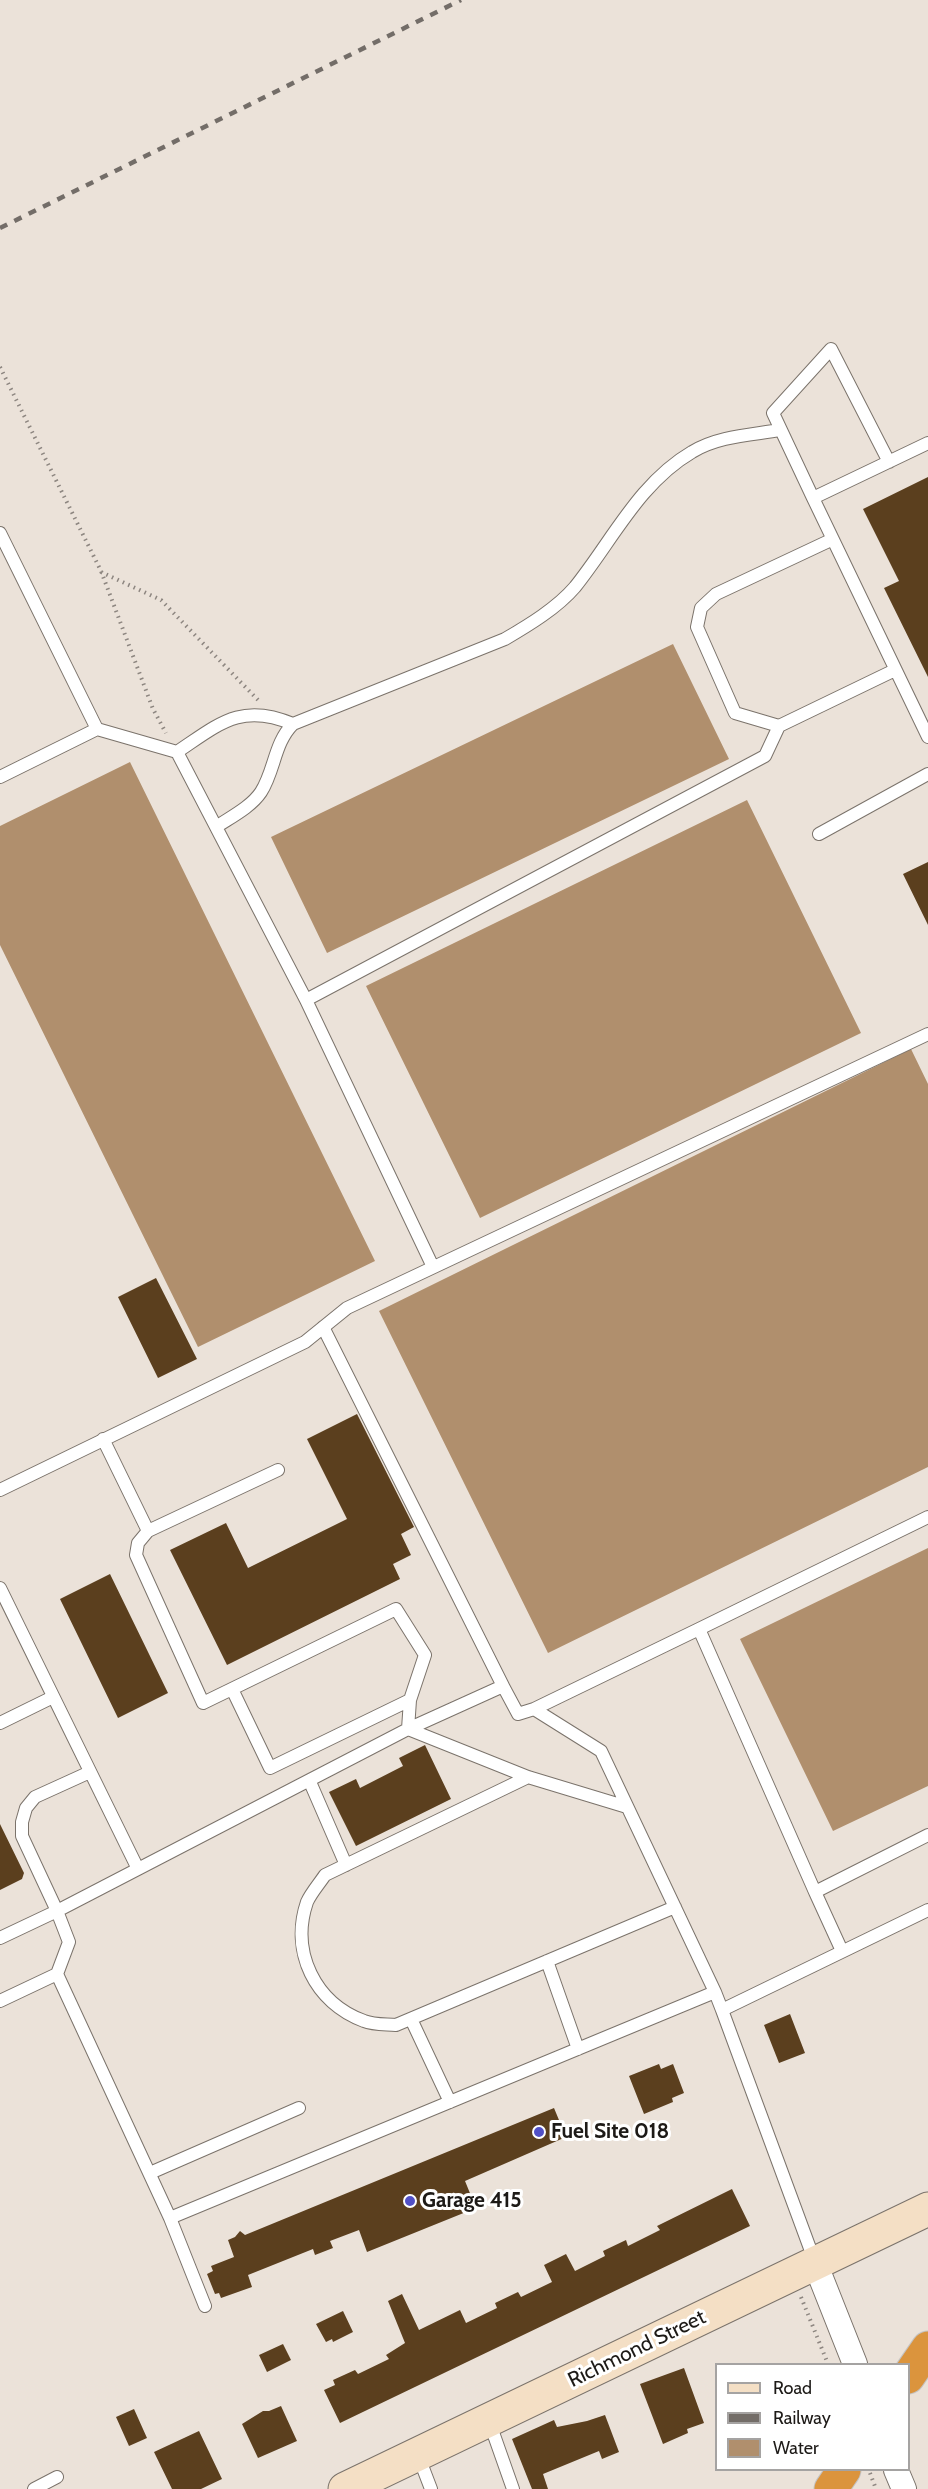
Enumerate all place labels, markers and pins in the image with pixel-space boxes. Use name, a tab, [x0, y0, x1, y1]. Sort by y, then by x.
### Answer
place label: Fuel Site 018	[551, 2119, 669, 2145]
marker: Fuel Site 018	[532, 2125, 546, 2139]
place label: Garage 415	[422, 2188, 522, 2214]
marker: Garage 415	[403, 2194, 417, 2208]

